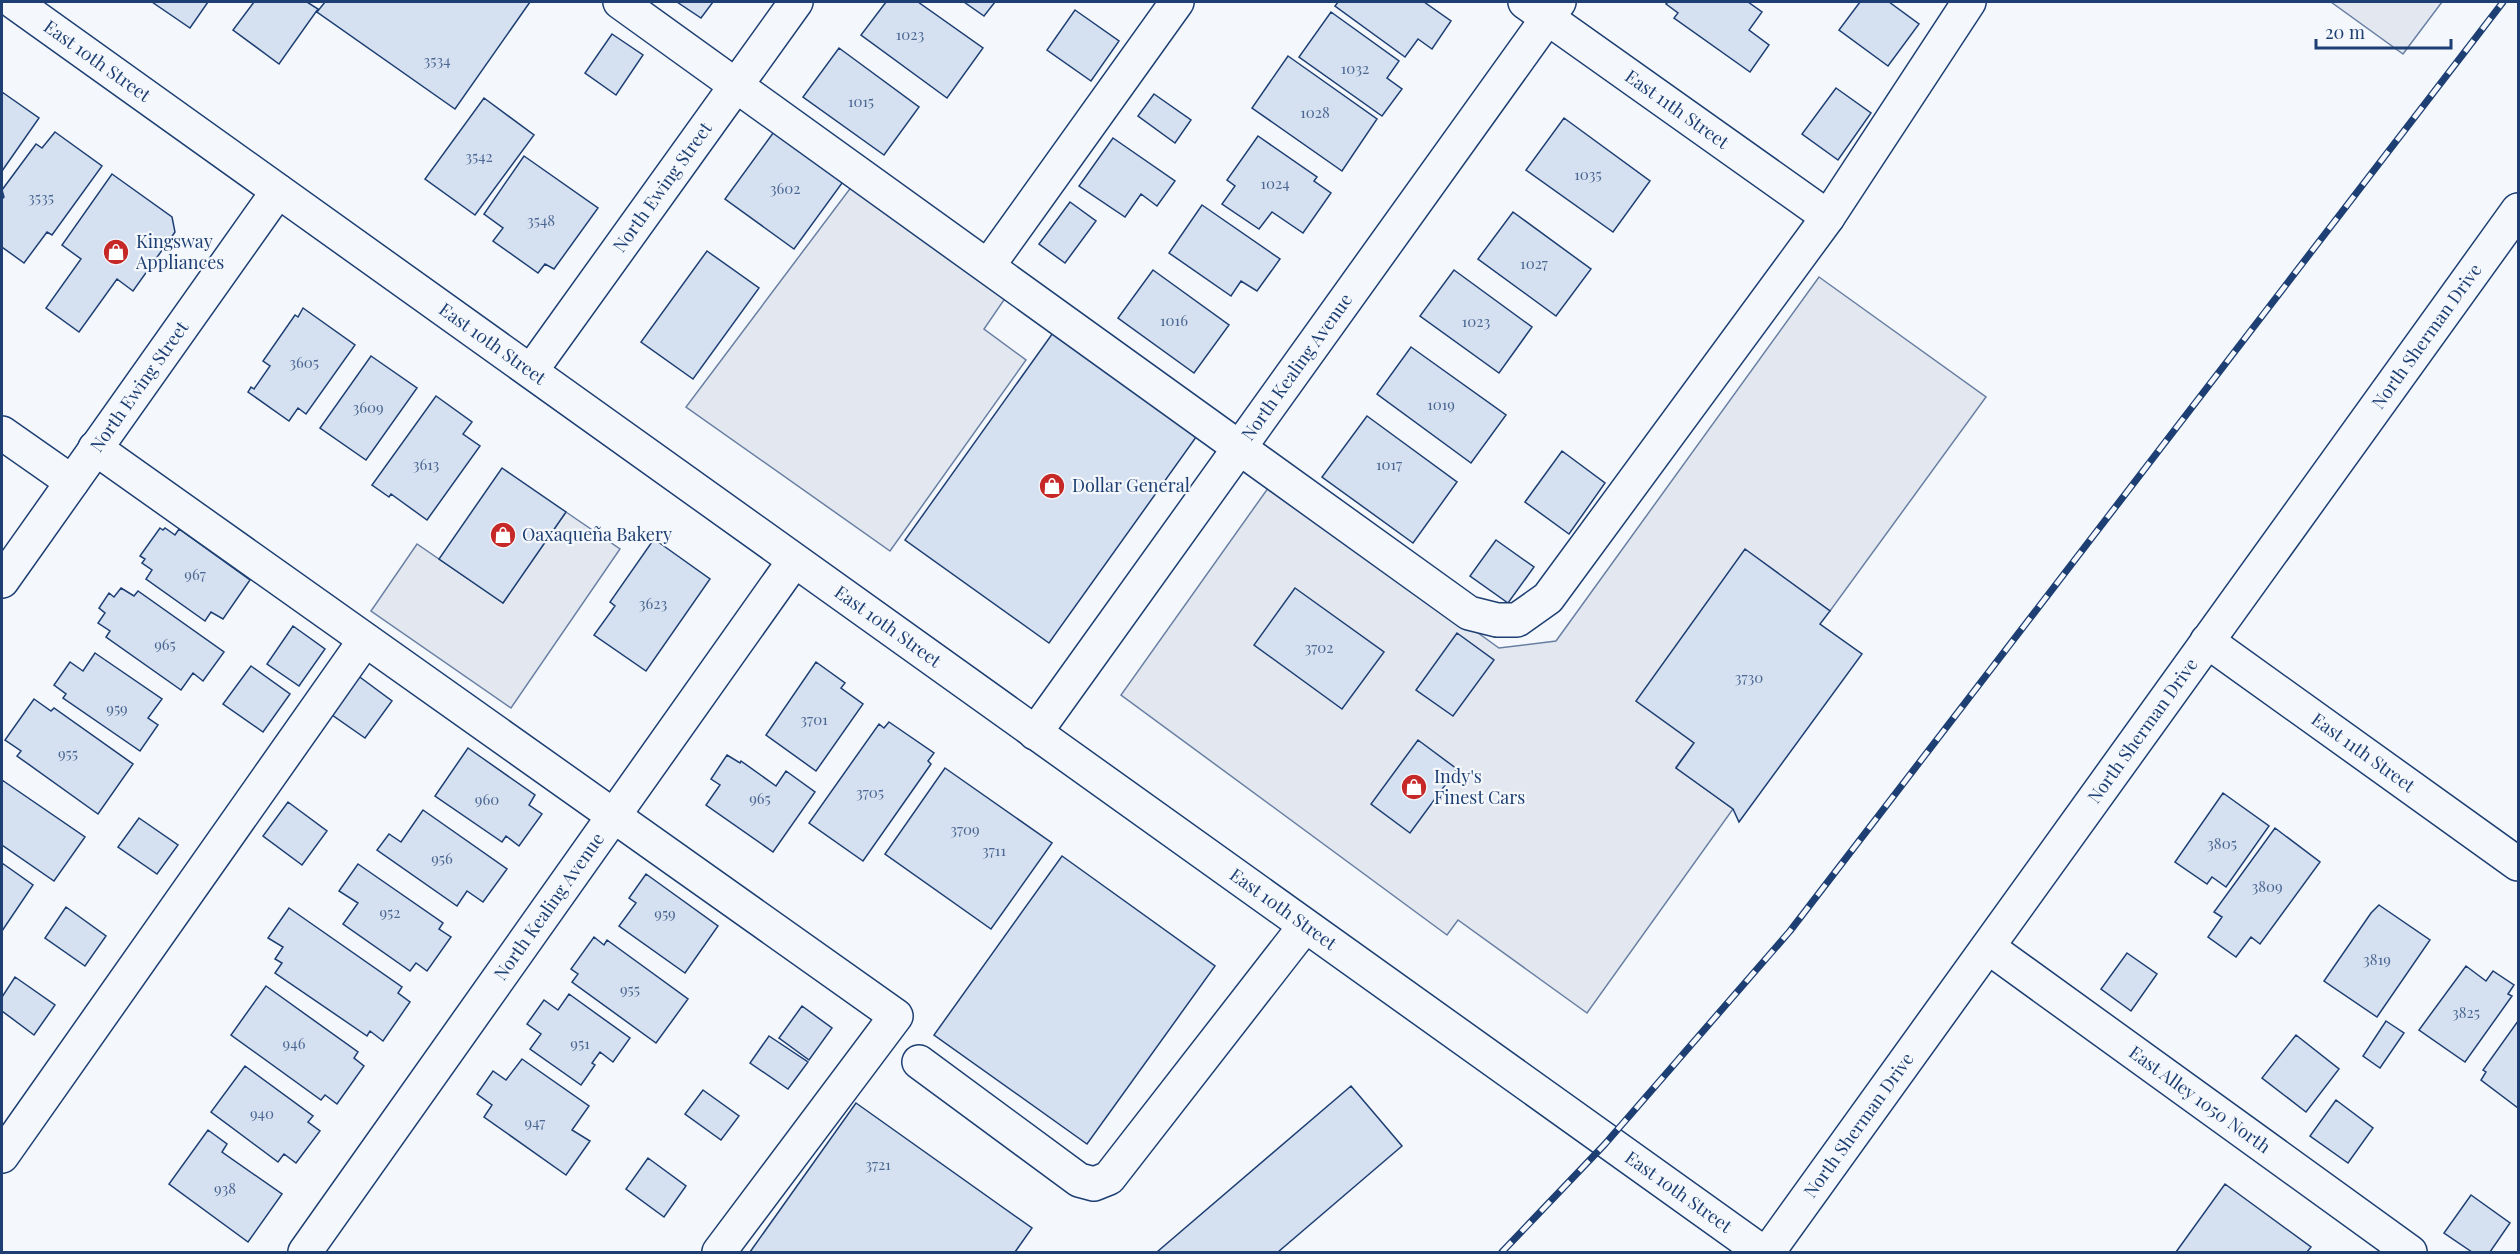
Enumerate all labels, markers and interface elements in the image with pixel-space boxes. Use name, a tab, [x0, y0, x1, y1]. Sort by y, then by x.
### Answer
scale bar	[2316, 12, 2451, 50]
street label: East 10th Street	[39, 14, 156, 107]
text: 20 m	[2325, 20, 2365, 44]
house number: 1023	[896, 24, 924, 44]
house number: 3534	[423, 50, 451, 70]
house number: 1032	[1341, 58, 1369, 78]
street label: East 11th Street	[1621, 64, 1734, 154]
house number: 1015	[848, 91, 874, 111]
house number: 1028	[1300, 102, 1330, 122]
street label: North Ewing Street	[607, 116, 717, 257]
house number: 3542	[465, 146, 493, 166]
house number: 1035	[1574, 164, 1602, 184]
house number: 1024	[1260, 173, 1290, 193]
house number: 3602	[770, 178, 800, 198]
house number: 3535	[28, 187, 54, 207]
house number: 3548	[527, 210, 555, 230]
place label: Kingsway Appliances	[135, 229, 224, 274]
shop icon: Kingsway Appliances	[101, 237, 131, 267]
house number: 1027	[1520, 253, 1548, 273]
street label: North Sherman Drive	[2366, 259, 2487, 413]
street label: North Kealing Avenue	[1236, 288, 1357, 445]
street label: East 10th Street	[435, 297, 552, 390]
house number: 1016	[1160, 310, 1188, 330]
house number: 1023	[1462, 311, 1490, 331]
street label: North Ewing Street	[84, 316, 194, 456]
house number: 3605	[289, 352, 319, 372]
house number: 1019	[1427, 394, 1455, 414]
house number: 3609	[352, 397, 384, 417]
house number: 3613	[413, 454, 440, 474]
house number: 1017	[1376, 454, 1402, 474]
shop icon: Dollar General	[1037, 471, 1067, 501]
place label: Dollar General	[1072, 473, 1190, 497]
shop icon: Oaxaqueña Bakery	[488, 520, 518, 550]
place label: Oaxaqueña Bakery	[522, 522, 672, 546]
house number: 967	[184, 564, 206, 584]
street label: East 10th Street	[830, 580, 947, 673]
house number: 3623	[639, 593, 667, 613]
house number: 965	[154, 634, 176, 654]
house number: 3702	[1304, 637, 1334, 657]
street label: North Sherman Drive	[2082, 653, 2203, 808]
house number: 3730	[1735, 667, 1763, 687]
house number: 959	[106, 698, 128, 718]
street label: East 11th Street	[2307, 707, 2421, 798]
house number: 3701	[800, 709, 828, 729]
house number: 955	[58, 743, 78, 763]
place label: Indy's Finest Cars	[1434, 764, 1525, 809]
shop icon: Indy's Finest Cars	[1399, 772, 1429, 802]
house number: 3705	[856, 782, 884, 802]
house number: 965	[749, 788, 771, 808]
house number: 960	[475, 789, 499, 809]
house number: 3709	[950, 819, 980, 839]
street label: North Kealing Avenue	[488, 828, 609, 985]
house number: 3805	[2207, 833, 2237, 853]
house number: 3711	[982, 840, 1006, 860]
house number: 956	[431, 848, 453, 868]
street label: East 10th Street	[1225, 862, 1342, 955]
house number: 3809	[2251, 876, 2283, 896]
house number: 952	[379, 902, 401, 922]
house number: 959	[654, 903, 676, 923]
house number: 3819	[2363, 949, 2391, 969]
house number: 955	[620, 979, 640, 999]
house number: 3825	[2452, 1002, 2480, 1022]
house number: 946	[283, 1033, 306, 1053]
house number: 951	[570, 1033, 590, 1053]
street label: East Alley 1050 North	[2125, 1040, 2276, 1159]
street label: North Sherman Drive	[1798, 1047, 1919, 1202]
house number: 940	[250, 1103, 274, 1123]
house number: 947	[525, 1112, 545, 1132]
street label: East 10th Street	[1621, 1145, 1738, 1238]
house number: 3721	[865, 1154, 891, 1174]
house number: 938	[214, 1178, 236, 1198]

